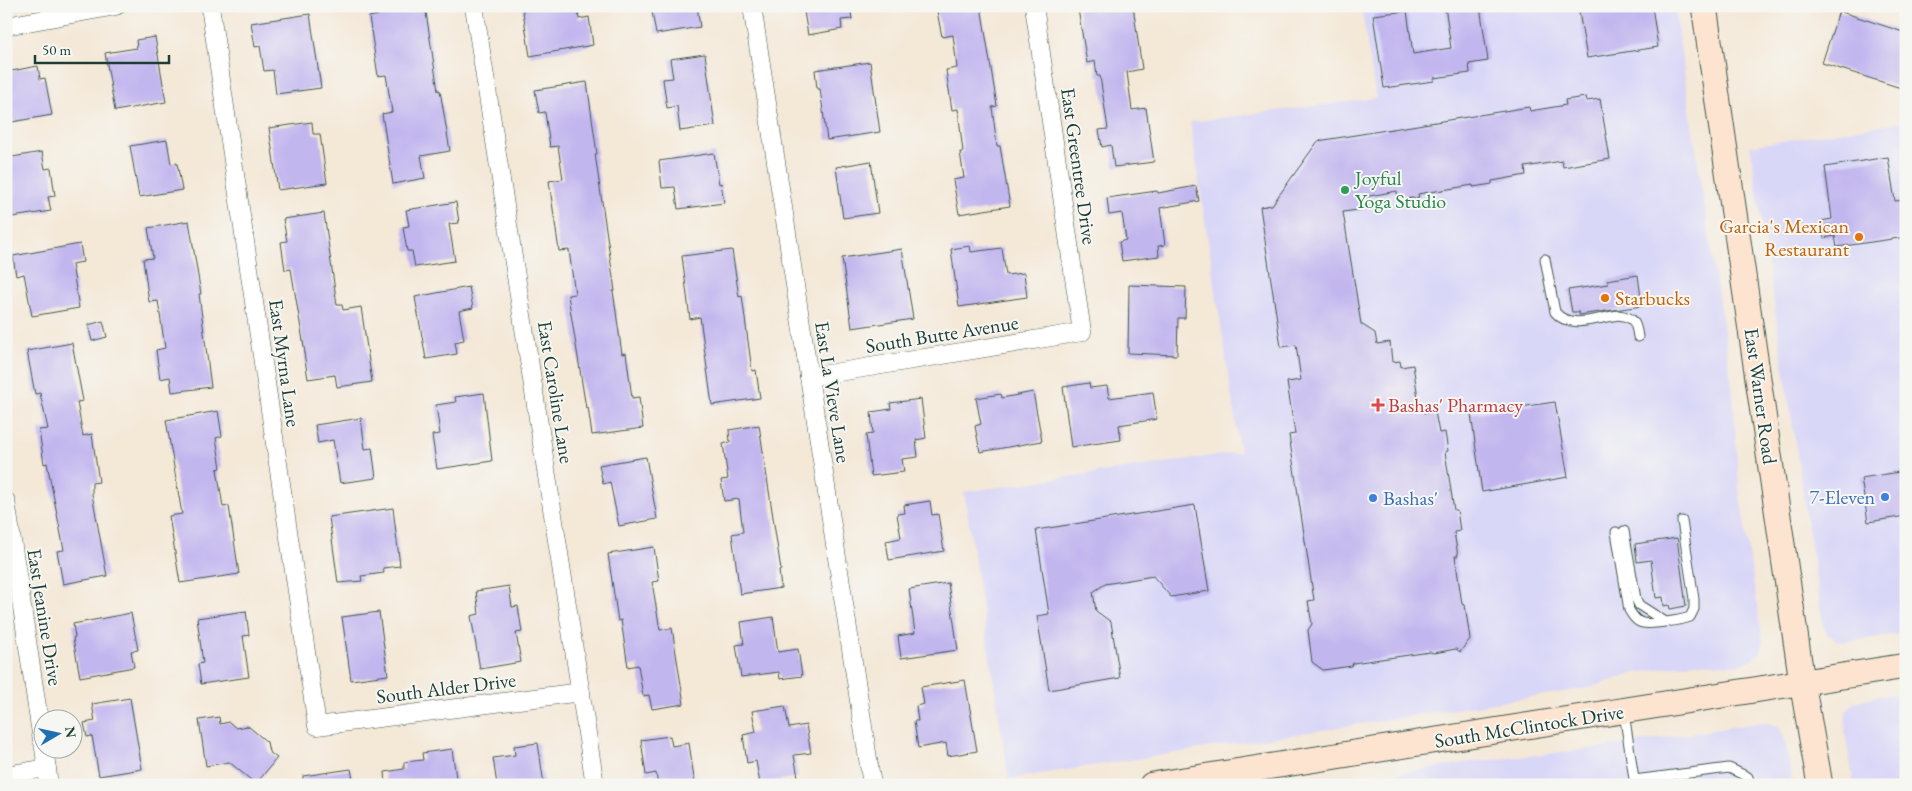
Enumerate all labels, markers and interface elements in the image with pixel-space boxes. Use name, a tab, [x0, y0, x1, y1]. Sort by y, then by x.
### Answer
scale bar	[35, 32, 169, 64]
text: 50 m	[42, 40, 71, 59]
street label: East Greentree Drive	[1055, 86, 1103, 246]
place label: Joyful Yoga Studio	[1353, 165, 1446, 214]
marker: Joyful Yoga Studio	[1339, 184, 1351, 196]
place label: Garcia's Mexican Restaurant	[1719, 213, 1850, 262]
marker: Garcia's Mexican Restaurant	[1853, 231, 1865, 243]
place label: Starbucks	[1615, 285, 1690, 311]
marker: Starbucks	[1599, 292, 1611, 304]
street label: East Myrna Lane	[263, 297, 307, 429]
street label: South Butte Avenue	[864, 309, 1020, 359]
street label: East Caroline Lane	[532, 319, 580, 465]
street label: East La Vieve Lane	[809, 319, 857, 465]
street label: East Warner Road	[1739, 326, 1784, 467]
place label: Bashas' Pharmacy	[1388, 392, 1523, 418]
marker: Bashas' Pharmacy	[1372, 399, 1384, 411]
place label: 7-Eleven	[1809, 484, 1875, 510]
place label: Bashas'	[1383, 485, 1438, 511]
marker: 7-Eleven	[1879, 491, 1891, 503]
marker: Bashas'	[1367, 492, 1379, 504]
street label: East Jeanine Drive	[21, 547, 69, 688]
street label: South Alder Drive	[375, 667, 517, 709]
street label: South McClintock Drive	[1433, 698, 1626, 754]
north arrow	[32, 708, 82, 758]
text: N	[61, 725, 81, 740]

